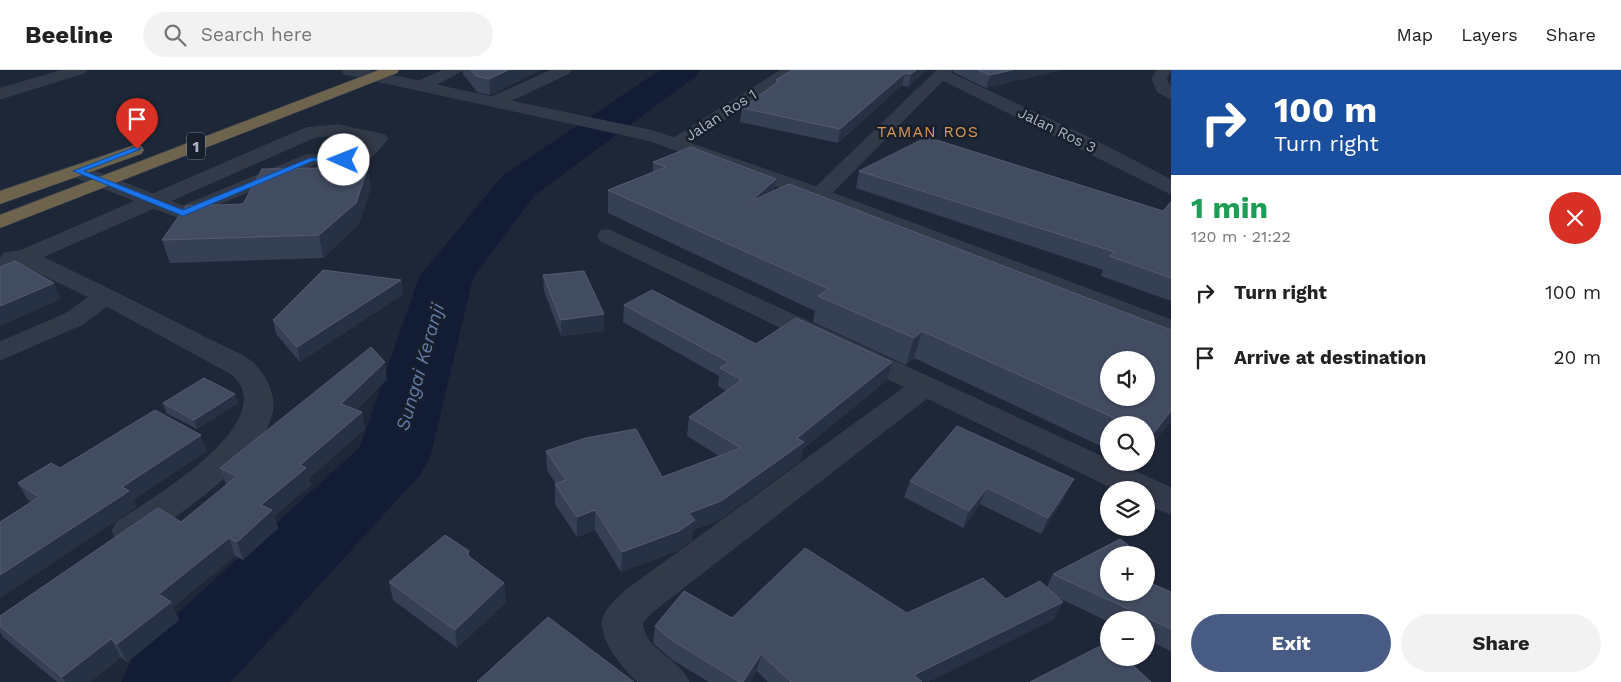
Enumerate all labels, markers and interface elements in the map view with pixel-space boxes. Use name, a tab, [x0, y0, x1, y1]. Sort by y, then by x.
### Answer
search box	[143, 12, 493, 57]
text: Beeline	[25, 21, 113, 49]
icon: search	[161, 21, 189, 49]
text: Search here	[201, 23, 312, 46]
text: Map	[1396, 24, 1433, 45]
text: Layers	[1461, 24, 1518, 45]
text: Share	[1546, 24, 1596, 45]
street label: Jalan Ros 1	[682, 85, 760, 145]
text: 100 m	[1274, 89, 1377, 131]
icon: right	[1191, 90, 1256, 155]
pin	[116, 98, 158, 149]
street label: Jalan Ros 3	[1015, 103, 1099, 157]
icon: arrive	[123, 105, 151, 133]
district label: TAMAN ROS	[877, 122, 979, 141]
text: Turn right	[1274, 131, 1379, 156]
road number: 1	[187, 132, 205, 160]
position arrow	[317, 133, 369, 185]
text: 1 min	[1191, 190, 1268, 225]
button: close	[1549, 192, 1601, 244]
text: 120 m · 21:22	[1191, 227, 1291, 246]
icon: right	[1191, 279, 1219, 307]
text: Turn right	[1234, 281, 1327, 304]
text: 100 m	[1545, 281, 1601, 304]
water label: Sungai Keranji	[391, 300, 449, 433]
icon: arrive	[1191, 344, 1219, 372]
text: Arrive at destination	[1234, 346, 1426, 369]
text: 20 m	[1554, 346, 1601, 369]
map controls	[1100, 351, 1155, 666]
button: sound	[1100, 351, 1155, 406]
button: search	[1100, 416, 1155, 471]
button: layers	[1100, 481, 1155, 536]
button: +	[1100, 546, 1155, 601]
button: −	[1100, 611, 1155, 666]
button: Exit	[1191, 614, 1391, 672]
button: Share	[1401, 614, 1601, 672]

